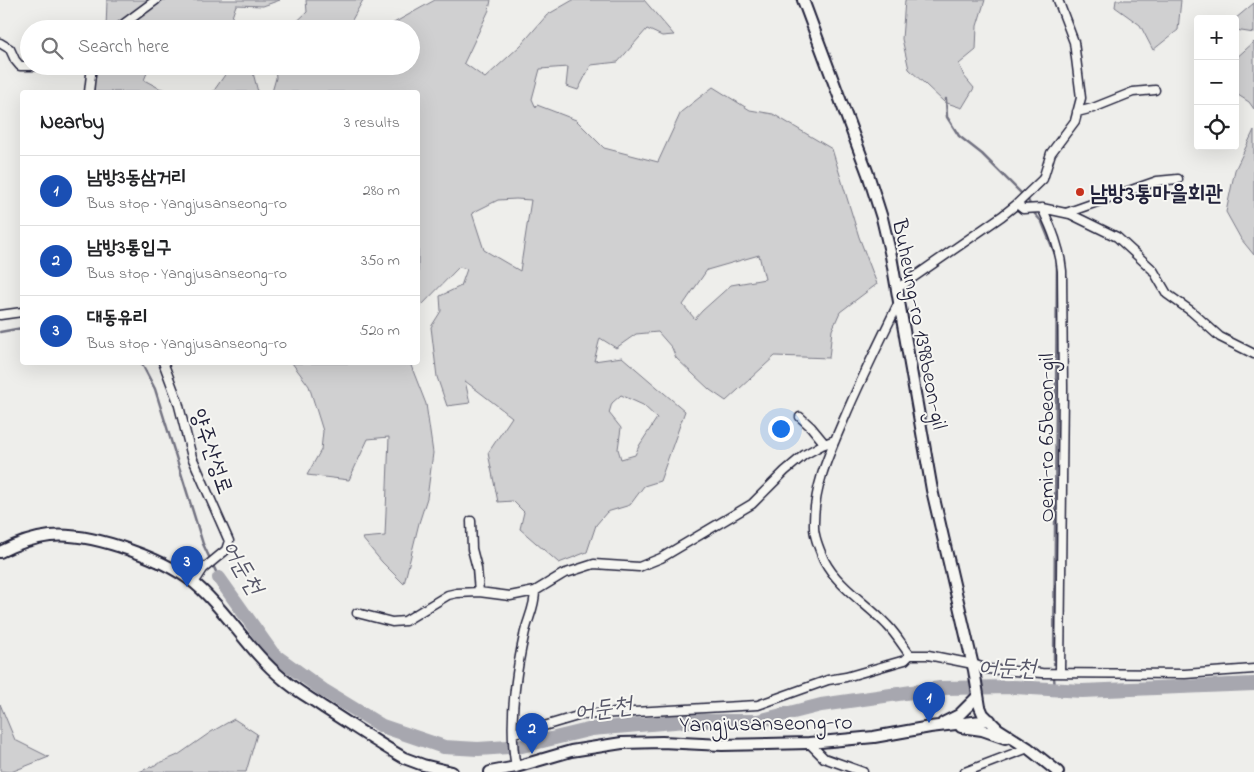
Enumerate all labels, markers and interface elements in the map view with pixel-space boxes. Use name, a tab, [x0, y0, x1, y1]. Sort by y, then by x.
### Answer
map controls	[1194, 15, 1239, 150]
button: +	[1194, 15, 1239, 60]
search box	[20, 20, 420, 75]
icon: search	[38, 34, 66, 62]
text: Search here	[78, 34, 169, 61]
button: −	[1194, 60, 1239, 105]
button: locate	[1194, 105, 1239, 150]
text: Nearby	[40, 108, 104, 138]
text: 3 results	[344, 111, 400, 135]
text: 남방3동삼거리	[87, 165, 187, 192]
text: 1	[53, 179, 59, 203]
text: 280 m	[363, 179, 400, 203]
place label: 남방3통마을회관	[1090, 179, 1223, 211]
marker: 남방3통마을회관	[1074, 186, 1086, 198]
text: Bus stop · Yangjusanseong-ro	[87, 192, 287, 216]
street label: Buheung-ro 1398beon-gil	[881, 216, 954, 433]
text: 남방3통입구	[87, 235, 171, 262]
text: 2	[52, 249, 60, 273]
text: 350 m	[361, 249, 400, 273]
text: Bus stop · Yangjusanseong-ro	[87, 262, 287, 286]
text: 대동유리	[87, 305, 148, 332]
text: 3	[53, 319, 59, 343]
text: 520 m	[360, 319, 400, 343]
text: Bus stop · Yangjusanseong-ro	[87, 332, 287, 356]
street label: Oemi-ro 65beon-gil	[1032, 353, 1065, 523]
street label: 양주산성로	[181, 405, 240, 499]
your location	[768, 416, 794, 442]
water label: 어둔천	[211, 534, 272, 604]
pin: 3	[171, 546, 203, 587]
water label: 어둔천	[978, 651, 1039, 688]
pin: 1	[913, 682, 945, 723]
water label: 어둔천	[572, 689, 637, 732]
street label: Yangjusanseong-ro	[679, 707, 853, 744]
pin: 2	[516, 713, 548, 754]

